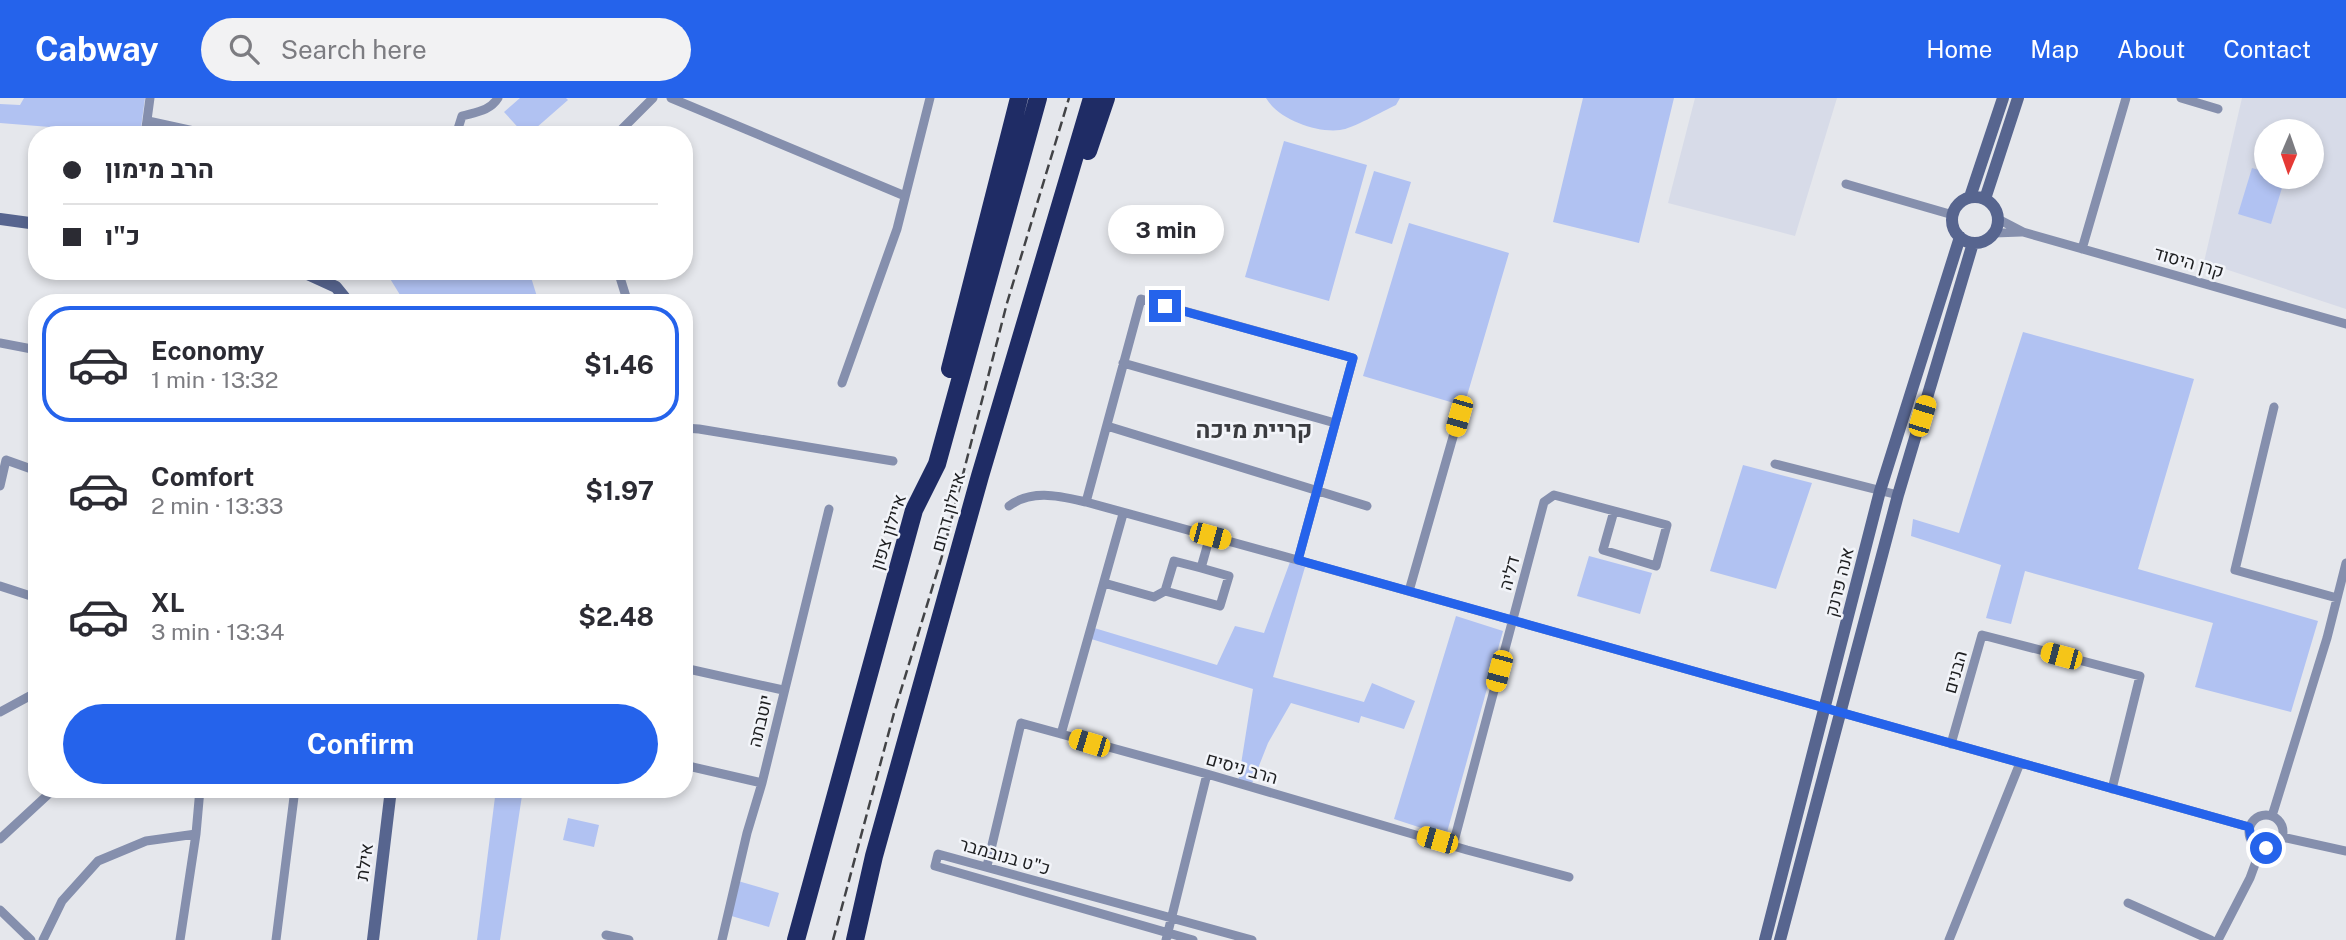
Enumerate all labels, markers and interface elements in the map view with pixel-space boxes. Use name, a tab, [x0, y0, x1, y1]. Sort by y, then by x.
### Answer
search box	[201, 18, 691, 81]
text: Cabway	[35, 30, 159, 68]
icon: search	[225, 30, 263, 68]
text: Search here	[281, 34, 427, 65]
text: Home	[1926, 35, 1992, 63]
text: Map	[2030, 35, 2079, 63]
text: About	[2117, 35, 2185, 63]
text: Contact	[2223, 35, 2311, 63]
north arrow	[2254, 119, 2324, 189]
map controls	[2254, 119, 2324, 189]
text: הרב מימון	[105, 153, 214, 184]
callout: 3 min	[1107, 204, 1223, 254]
text: 3 min	[1136, 216, 1196, 243]
text: כ"ו	[105, 220, 140, 251]
street label: קרן היסוד	[2152, 242, 2226, 282]
route end	[1149, 290, 1181, 322]
icon: car	[67, 333, 130, 396]
text: Economy	[151, 335, 264, 366]
text: $1.46	[584, 349, 654, 380]
text: 1 min · 13:32	[151, 366, 279, 393]
car	[1444, 393, 1475, 439]
car	[1906, 393, 1939, 439]
district label: קריית מיכה	[1196, 415, 1312, 443]
icon: car	[67, 459, 130, 522]
text: Comfort	[151, 461, 254, 492]
street label: איילון דרום	[927, 470, 969, 554]
text: $1.97	[585, 475, 654, 506]
text: 2 min · 13:33	[151, 492, 283, 519]
street label: איילון צפון	[866, 492, 910, 572]
car	[1187, 520, 1234, 552]
street label: אנה פרנק	[1820, 545, 1858, 619]
street label: דליה	[1494, 554, 1524, 592]
icon: car	[67, 585, 130, 648]
text: XL	[151, 587, 185, 618]
text: $2.48	[578, 601, 654, 632]
text: 3 min · 13:34	[151, 618, 284, 645]
car	[2038, 640, 2085, 672]
car	[1484, 648, 1515, 694]
street label: הבנים	[1939, 648, 1971, 696]
street label: יוטבתה	[744, 693, 776, 749]
button: Confirm	[63, 704, 658, 784]
car	[1066, 727, 1113, 759]
street label: הרב ניסים	[1204, 748, 1280, 788]
car	[1414, 824, 1461, 856]
route start	[2250, 832, 2282, 864]
street label: כ"ט בנובמבר	[957, 833, 1053, 879]
street label: אילת	[351, 842, 377, 882]

